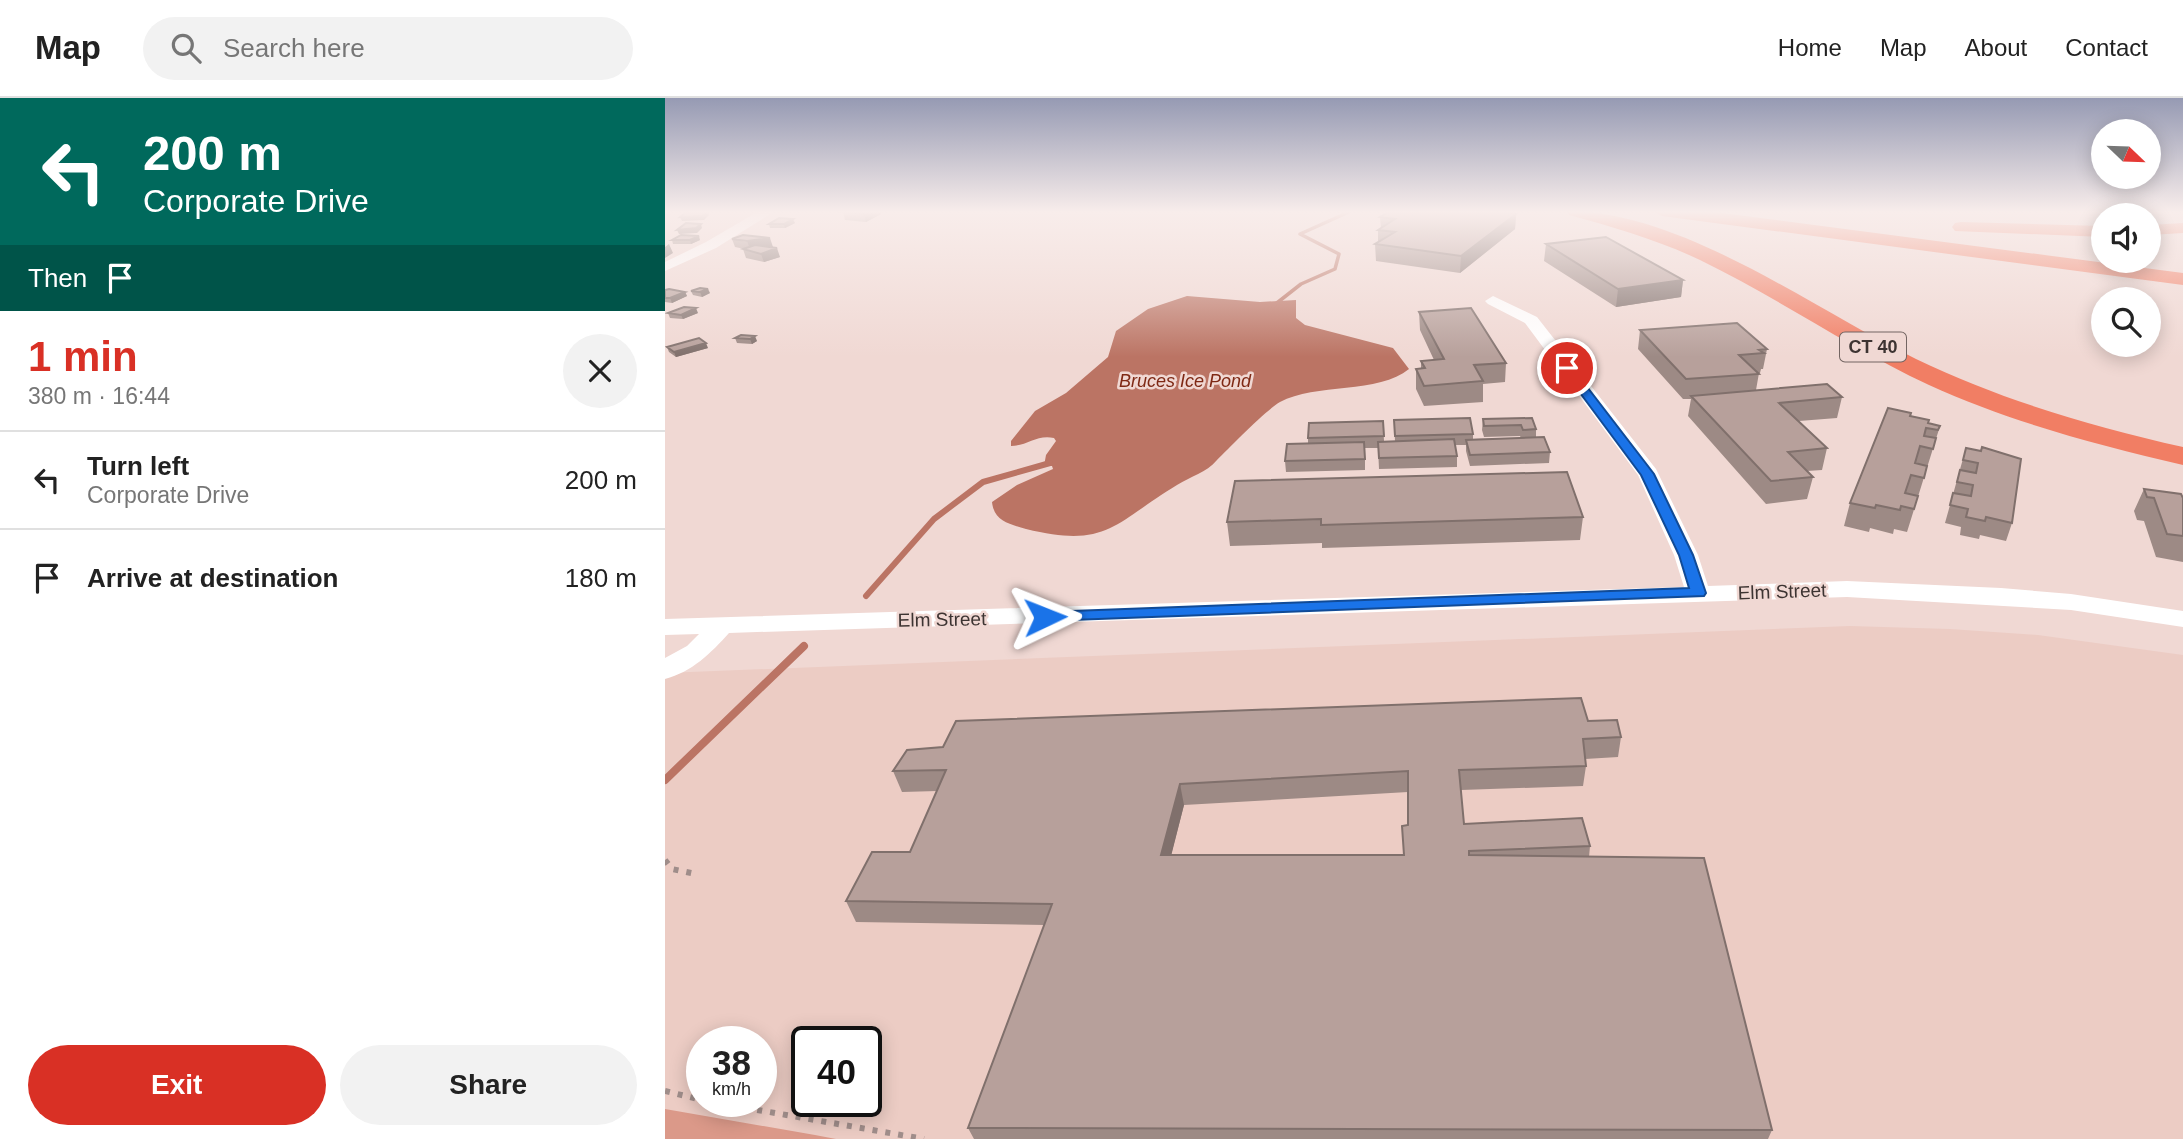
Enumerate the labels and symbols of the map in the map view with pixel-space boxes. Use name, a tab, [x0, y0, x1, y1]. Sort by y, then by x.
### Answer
north arrow	[2091, 119, 2161, 189]
road number: CT 40	[1840, 332, 1906, 362]
pin	[1537, 338, 1597, 398]
water label: Bruces Ice Pond	[1119, 371, 1252, 391]
street label: Elm Street	[1737, 579, 1827, 604]
position arrow	[1008, 580, 1082, 654]
street label: Elm Street	[897, 608, 987, 631]
speed limit sign: 40	[791, 1026, 882, 1117]

